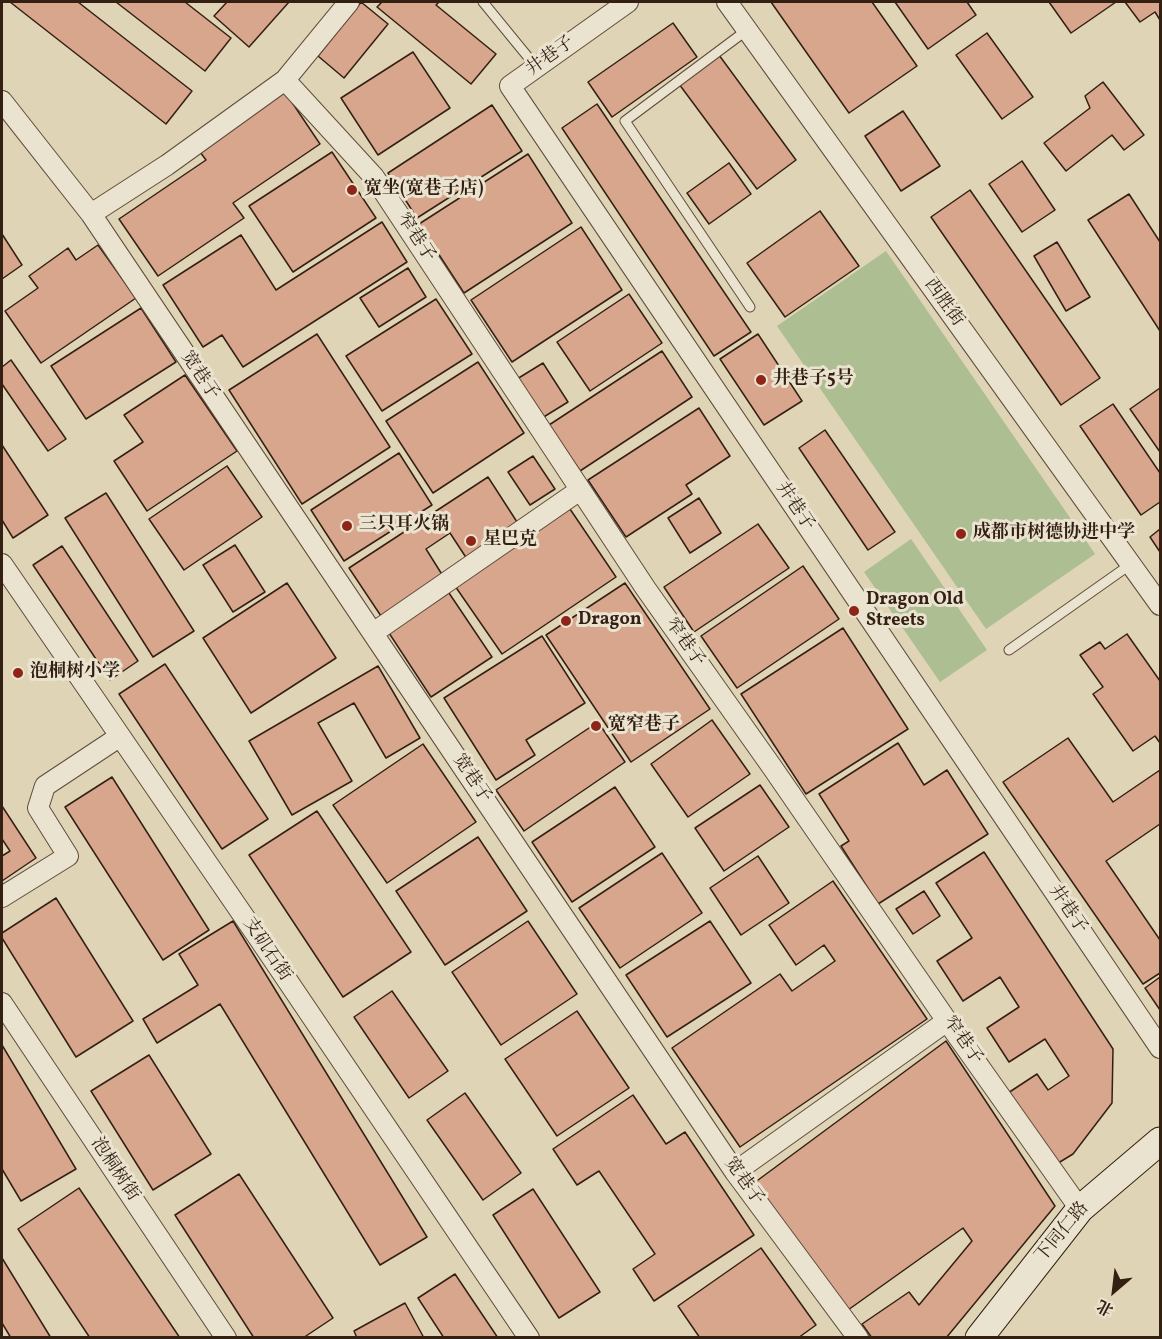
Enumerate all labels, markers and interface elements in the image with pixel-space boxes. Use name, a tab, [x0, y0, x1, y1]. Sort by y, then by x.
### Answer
street label: 井巷子	[523, 32, 579, 82]
place label: 宽坐(宽巷子店)	[364, 179, 484, 201]
marker: 宽坐(宽巷子店)	[345, 183, 359, 197]
street label: 窄巷子	[391, 209, 439, 267]
street label: 西胜街	[918, 275, 968, 331]
street label: 宽巷子	[175, 348, 223, 404]
place label: 井巷子5号	[773, 369, 854, 391]
marker: 井巷子5号	[754, 373, 768, 387]
street label: 井巷子	[770, 479, 818, 535]
place label: 三只耳火锅	[359, 515, 449, 537]
marker: 三只耳火锅	[340, 519, 354, 533]
place label: 成都市树德协进中学	[973, 523, 1135, 545]
marker: 成都市树德协进中学	[954, 527, 968, 541]
place label: 星巴克	[483, 530, 537, 552]
marker: 星巴克	[464, 534, 478, 548]
place label: Dragon Old Streets	[866, 590, 964, 632]
marker: Dragon Old Streets	[847, 604, 861, 618]
place label: Dragon	[578, 610, 642, 632]
marker: Dragon	[559, 614, 573, 628]
street label: 窄巷子	[660, 615, 708, 671]
place label: 泡桐树小学	[30, 662, 120, 684]
marker: 泡桐树小学	[11, 666, 25, 680]
place label: 宽窄巷子	[608, 715, 680, 737]
marker: 宽窄巷子	[589, 719, 603, 733]
street label: 宽巷子	[447, 751, 495, 807]
street label: 井巷子	[1043, 882, 1091, 938]
street label: 支矶石街	[237, 914, 295, 986]
street label: 窄巷子	[938, 1013, 986, 1069]
street label: 泡桐树街	[85, 1134, 143, 1206]
street label: 宽巷子	[718, 1154, 768, 1210]
street label: 下同仁路	[1032, 1198, 1094, 1268]
north arrow	[1084, 1261, 1144, 1321]
text: 北	[1093, 1293, 1118, 1320]

